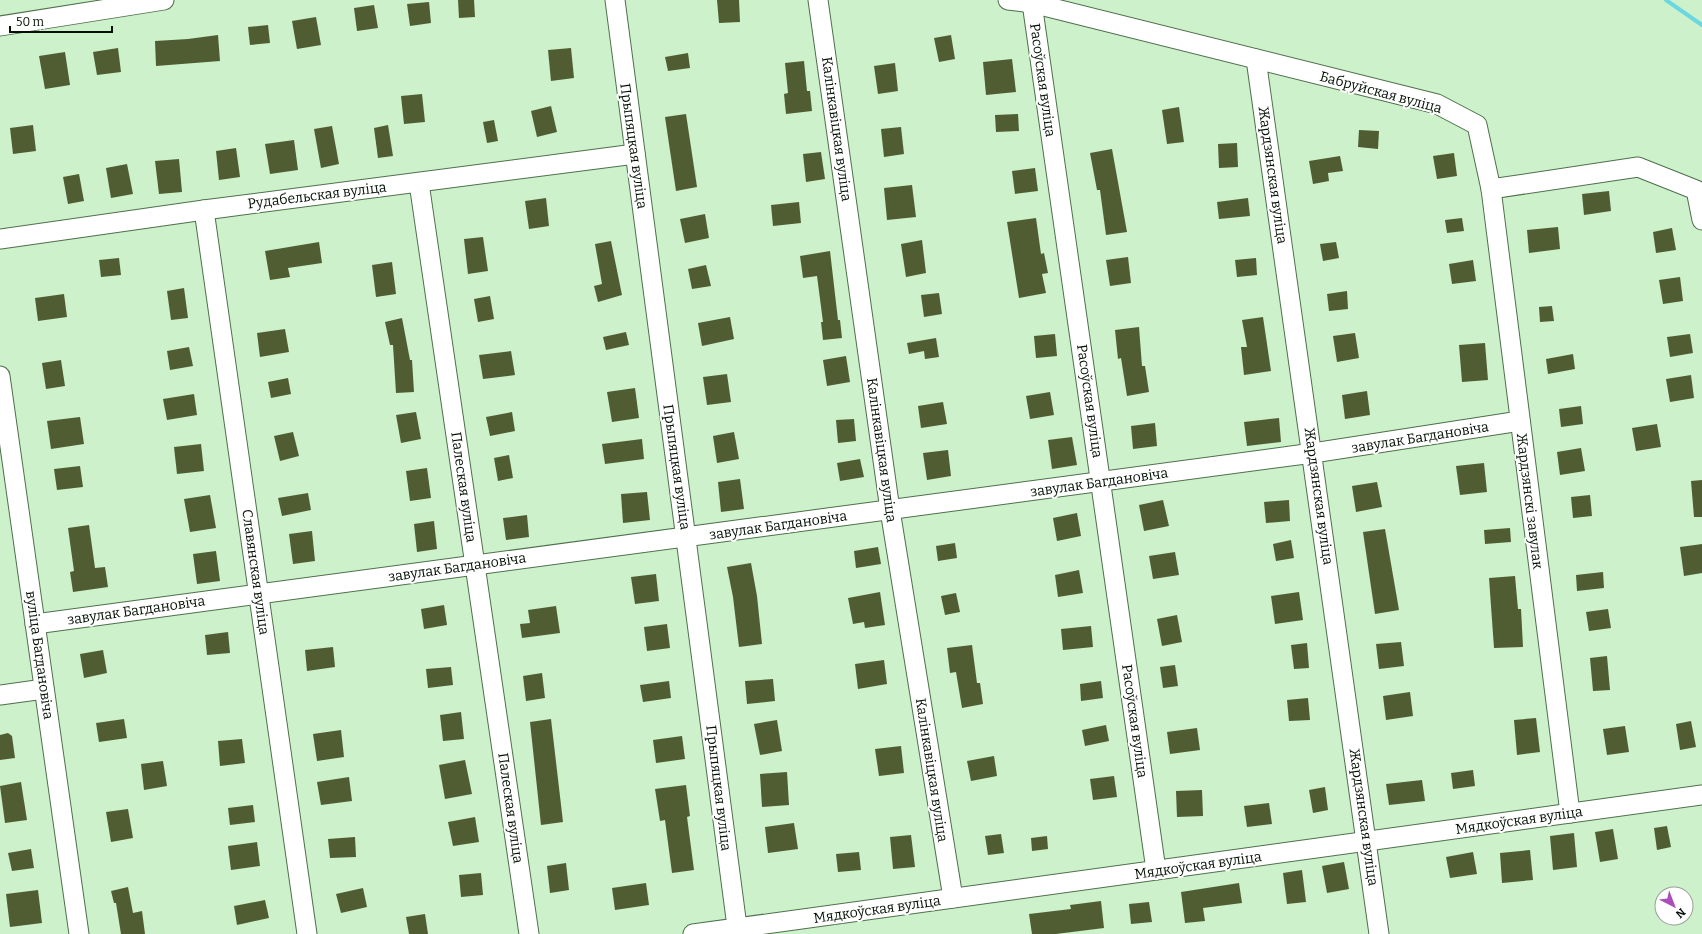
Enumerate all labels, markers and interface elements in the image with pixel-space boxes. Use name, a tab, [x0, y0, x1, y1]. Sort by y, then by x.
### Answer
scale bar	[10, 8, 112, 34]
text: 50 m	[16, 15, 45, 29]
street label: Расоўская вуліца	[1026, 22, 1059, 138]
street label: Калінкавіцкая вуліца	[818, 56, 855, 203]
street label: Бабруйская вуліца	[1318, 68, 1444, 117]
street label: Прыпяцкая вуліца	[616, 82, 651, 210]
street label: Жардзянская вуліца	[1254, 105, 1291, 245]
street label: Рудабельская вуліца	[247, 179, 388, 212]
street label: Расоўская вуліца	[1073, 343, 1106, 459]
street label: Калінкавіцкая вуліца	[863, 377, 900, 524]
street label: Прыпяцкая вуліца	[659, 403, 694, 531]
street label: завулак Багдановіча	[1350, 418, 1490, 457]
street label: Жардзянская вуліца	[1300, 426, 1337, 566]
street label: Палеская вуліца	[447, 431, 480, 544]
street label: Жардзянскі завулак	[1513, 432, 1546, 571]
street label: завулак Багдановіча	[1029, 464, 1169, 501]
street label: завулак Багдановіча	[708, 507, 848, 544]
street label: Славянская вуліца	[238, 508, 273, 636]
street label: завулак Багдановіча	[387, 549, 527, 586]
street label: вуліца Багдановіча	[22, 590, 57, 721]
street label: завулак Багдановіча	[66, 592, 206, 629]
street label: Расоўская вуліца	[1118, 663, 1151, 779]
street label: Калінкавіцкая вуліца	[912, 697, 951, 844]
street label: Прыпяцкая вуліца	[702, 724, 735, 852]
street label: Жардзянская вуліца	[1345, 747, 1382, 887]
street label: Палеская вуліца	[494, 752, 527, 865]
street label: Мядкоўская вуліца	[1454, 803, 1584, 838]
street label: Мядкоўская вуліца	[1133, 848, 1263, 883]
north arrow	[1654, 886, 1694, 926]
street label: Мядкоўская вуліца	[812, 892, 942, 927]
text: N	[1672, 905, 1688, 921]

